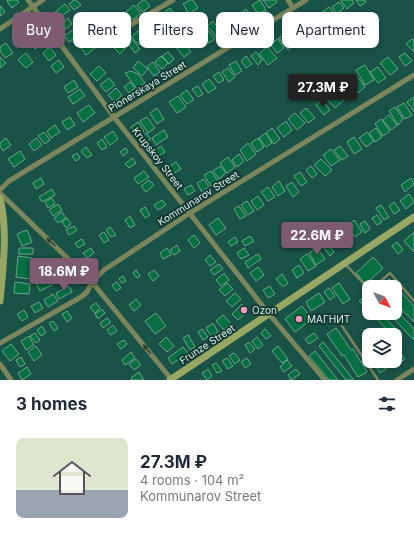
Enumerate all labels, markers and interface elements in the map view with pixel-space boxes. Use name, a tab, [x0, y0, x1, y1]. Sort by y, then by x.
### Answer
chip: Buy	[12, 12, 65, 48]
chip: Rent	[73, 12, 131, 48]
chip: Filters	[139, 12, 208, 48]
chip: New	[216, 12, 274, 48]
chip: Apartment	[282, 12, 379, 48]
street label: Pionerskaya Street	[106, 58, 189, 114]
pin: 27.3M ₽	[286, 74, 360, 108]
text: 27.3M ₽	[297, 79, 349, 95]
street label: Krupskoy Street	[130, 125, 186, 192]
street label: Kommunarov Street	[155, 168, 241, 228]
pin: 22.6M ₽	[280, 222, 354, 256]
text: 22.6M ₽	[290, 227, 344, 243]
one-way arrow	[46, 238, 55, 247]
pin: 18.6M ₽	[27, 258, 101, 292]
text: 18.6M ₽	[38, 263, 90, 279]
north arrow	[362, 280, 402, 320]
map controls	[362, 280, 402, 368]
place label: Ozon	[252, 304, 277, 316]
marker: Ozon	[239, 305, 249, 315]
place label: МАГНИТ	[307, 313, 350, 325]
marker: МАГНИТ	[294, 314, 304, 324]
street label: Frunze Street	[177, 321, 237, 366]
button: layers	[362, 328, 402, 368]
one-way arrow	[142, 343, 151, 354]
icon: filters	[376, 393, 398, 415]
text: 3 homes	[16, 394, 87, 414]
text: 27.3M ₽	[140, 452, 207, 472]
icon: home	[48, 454, 96, 502]
text: 4 rooms · 104 m²	[140, 472, 244, 488]
text: Kommunarov Street	[140, 488, 261, 504]

